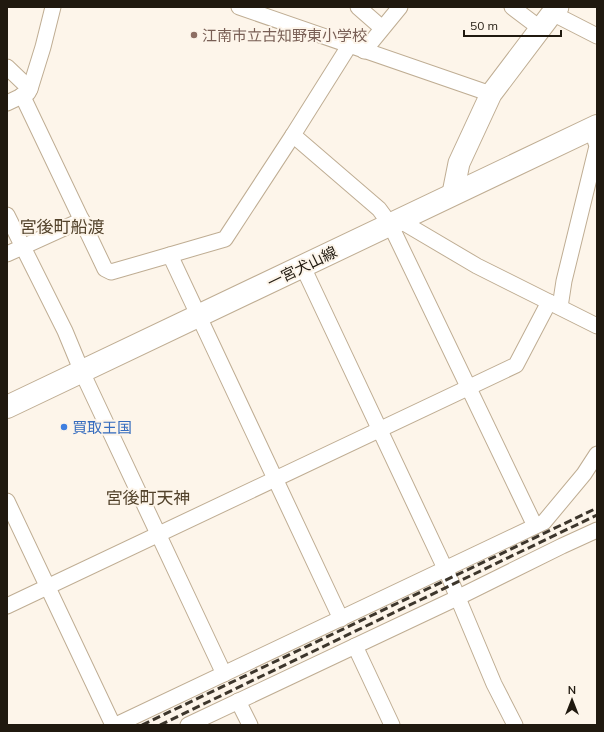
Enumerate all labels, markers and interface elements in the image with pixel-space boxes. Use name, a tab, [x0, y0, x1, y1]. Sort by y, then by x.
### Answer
scale bar	[464, 12, 561, 38]
text: 50 m	[470, 18, 498, 33]
place label: 江南市立古知野東小学校	[202, 26, 367, 45]
marker: 江南市立古知野東小学校	[189, 30, 199, 40]
district label: 宮後町船渡	[20, 216, 105, 237]
street label: 一宮犬山線	[264, 242, 340, 292]
place label: 買取王国	[72, 418, 132, 437]
marker: 買取王国	[59, 422, 69, 432]
district label: 宮後町天神	[106, 487, 191, 508]
north arrow	[552, 680, 592, 720]
text: N	[568, 683, 576, 697]

